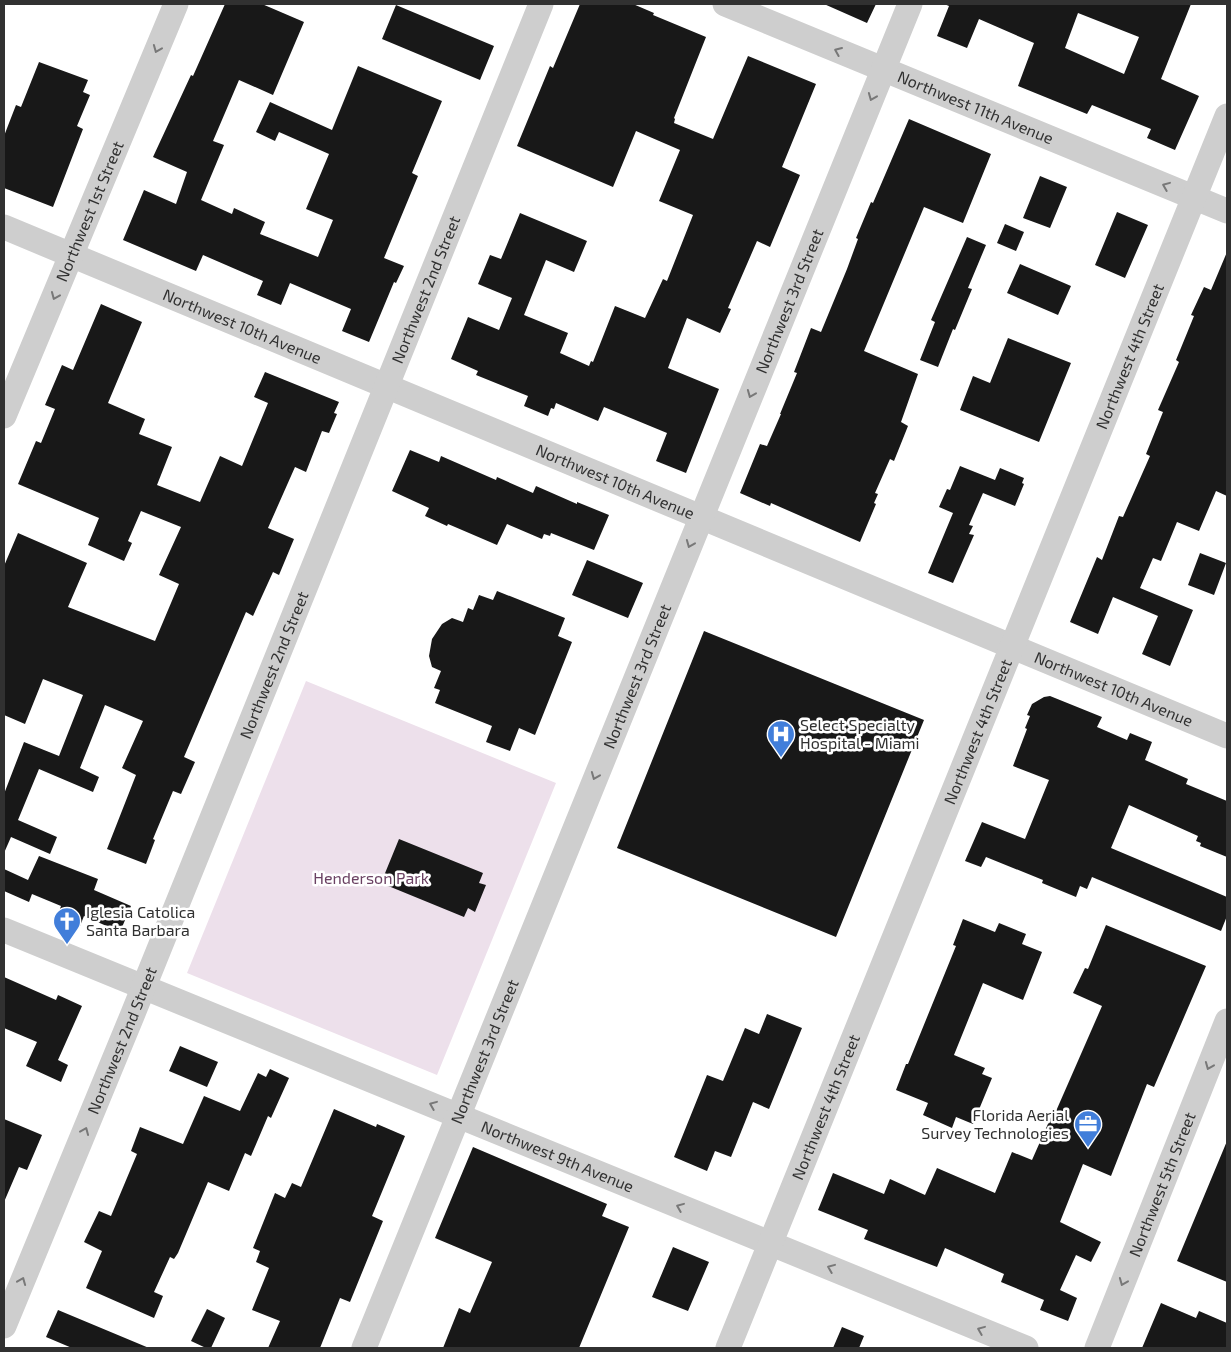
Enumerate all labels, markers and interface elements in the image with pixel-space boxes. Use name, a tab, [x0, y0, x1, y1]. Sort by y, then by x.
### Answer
one-way arrow	[153, 44, 164, 53]
one-way arrow	[834, 47, 842, 57]
street label: Northwest 11th Avenue	[895, 66, 1056, 147]
one-way arrow	[867, 93, 877, 101]
street label: Northwest 1st Street	[51, 138, 127, 284]
one-way arrow	[1162, 181, 1171, 192]
street label: Northwest 2nd Street	[387, 213, 463, 366]
street label: Northwest 3rd Street	[751, 226, 827, 376]
street label: Northwest 4th Street	[1091, 281, 1167, 432]
street label: Northwest 10th Avenue	[160, 284, 325, 367]
one-way arrow	[50, 291, 61, 300]
one-way arrow	[747, 389, 758, 398]
street label: Northwest 10th Avenue	[533, 439, 698, 522]
one-way arrow	[685, 539, 696, 548]
street label: Northwest 2nd Street	[235, 588, 312, 741]
street label: Northwest 3rd Street	[599, 601, 674, 751]
street label: Northwest 10th Avenue	[1032, 647, 1196, 730]
street label: Northwest 4th Street	[939, 656, 1015, 807]
place label: Select Specialty Hospital - Miami	[800, 715, 919, 752]
hospital icon: Select Specialty Hospital - Miami	[766, 719, 796, 758]
one-way arrow	[591, 771, 602, 780]
park label: Henderson Park	[313, 868, 429, 887]
place label: Iglesia Catolica Santa Barbara	[86, 902, 195, 939]
church icon: Iglesia Catolica Santa Barbara	[52, 906, 82, 945]
street label: Northwest 2nd Street	[83, 964, 160, 1117]
street label: Northwest 3rd Street	[446, 976, 522, 1126]
street label: Northwest 4th Street	[787, 1031, 863, 1182]
one-way arrow	[1205, 1061, 1215, 1070]
one-way arrow	[429, 1101, 438, 1112]
place label: Florida Aerial Survey Technologies	[921, 1105, 1069, 1142]
office icon: Florida Aerial Survey Technologies	[1073, 1109, 1103, 1148]
street label: Northwest 5th Street	[1124, 1109, 1199, 1259]
street label: Northwest 9th Avenue	[479, 1116, 637, 1196]
one-way arrow	[78, 1127, 89, 1136]
one-way arrow	[676, 1203, 685, 1214]
one-way arrow	[827, 1264, 836, 1274]
one-way arrow	[16, 1277, 26, 1286]
one-way arrow	[1119, 1277, 1129, 1286]
one-way arrow	[977, 1325, 986, 1336]

